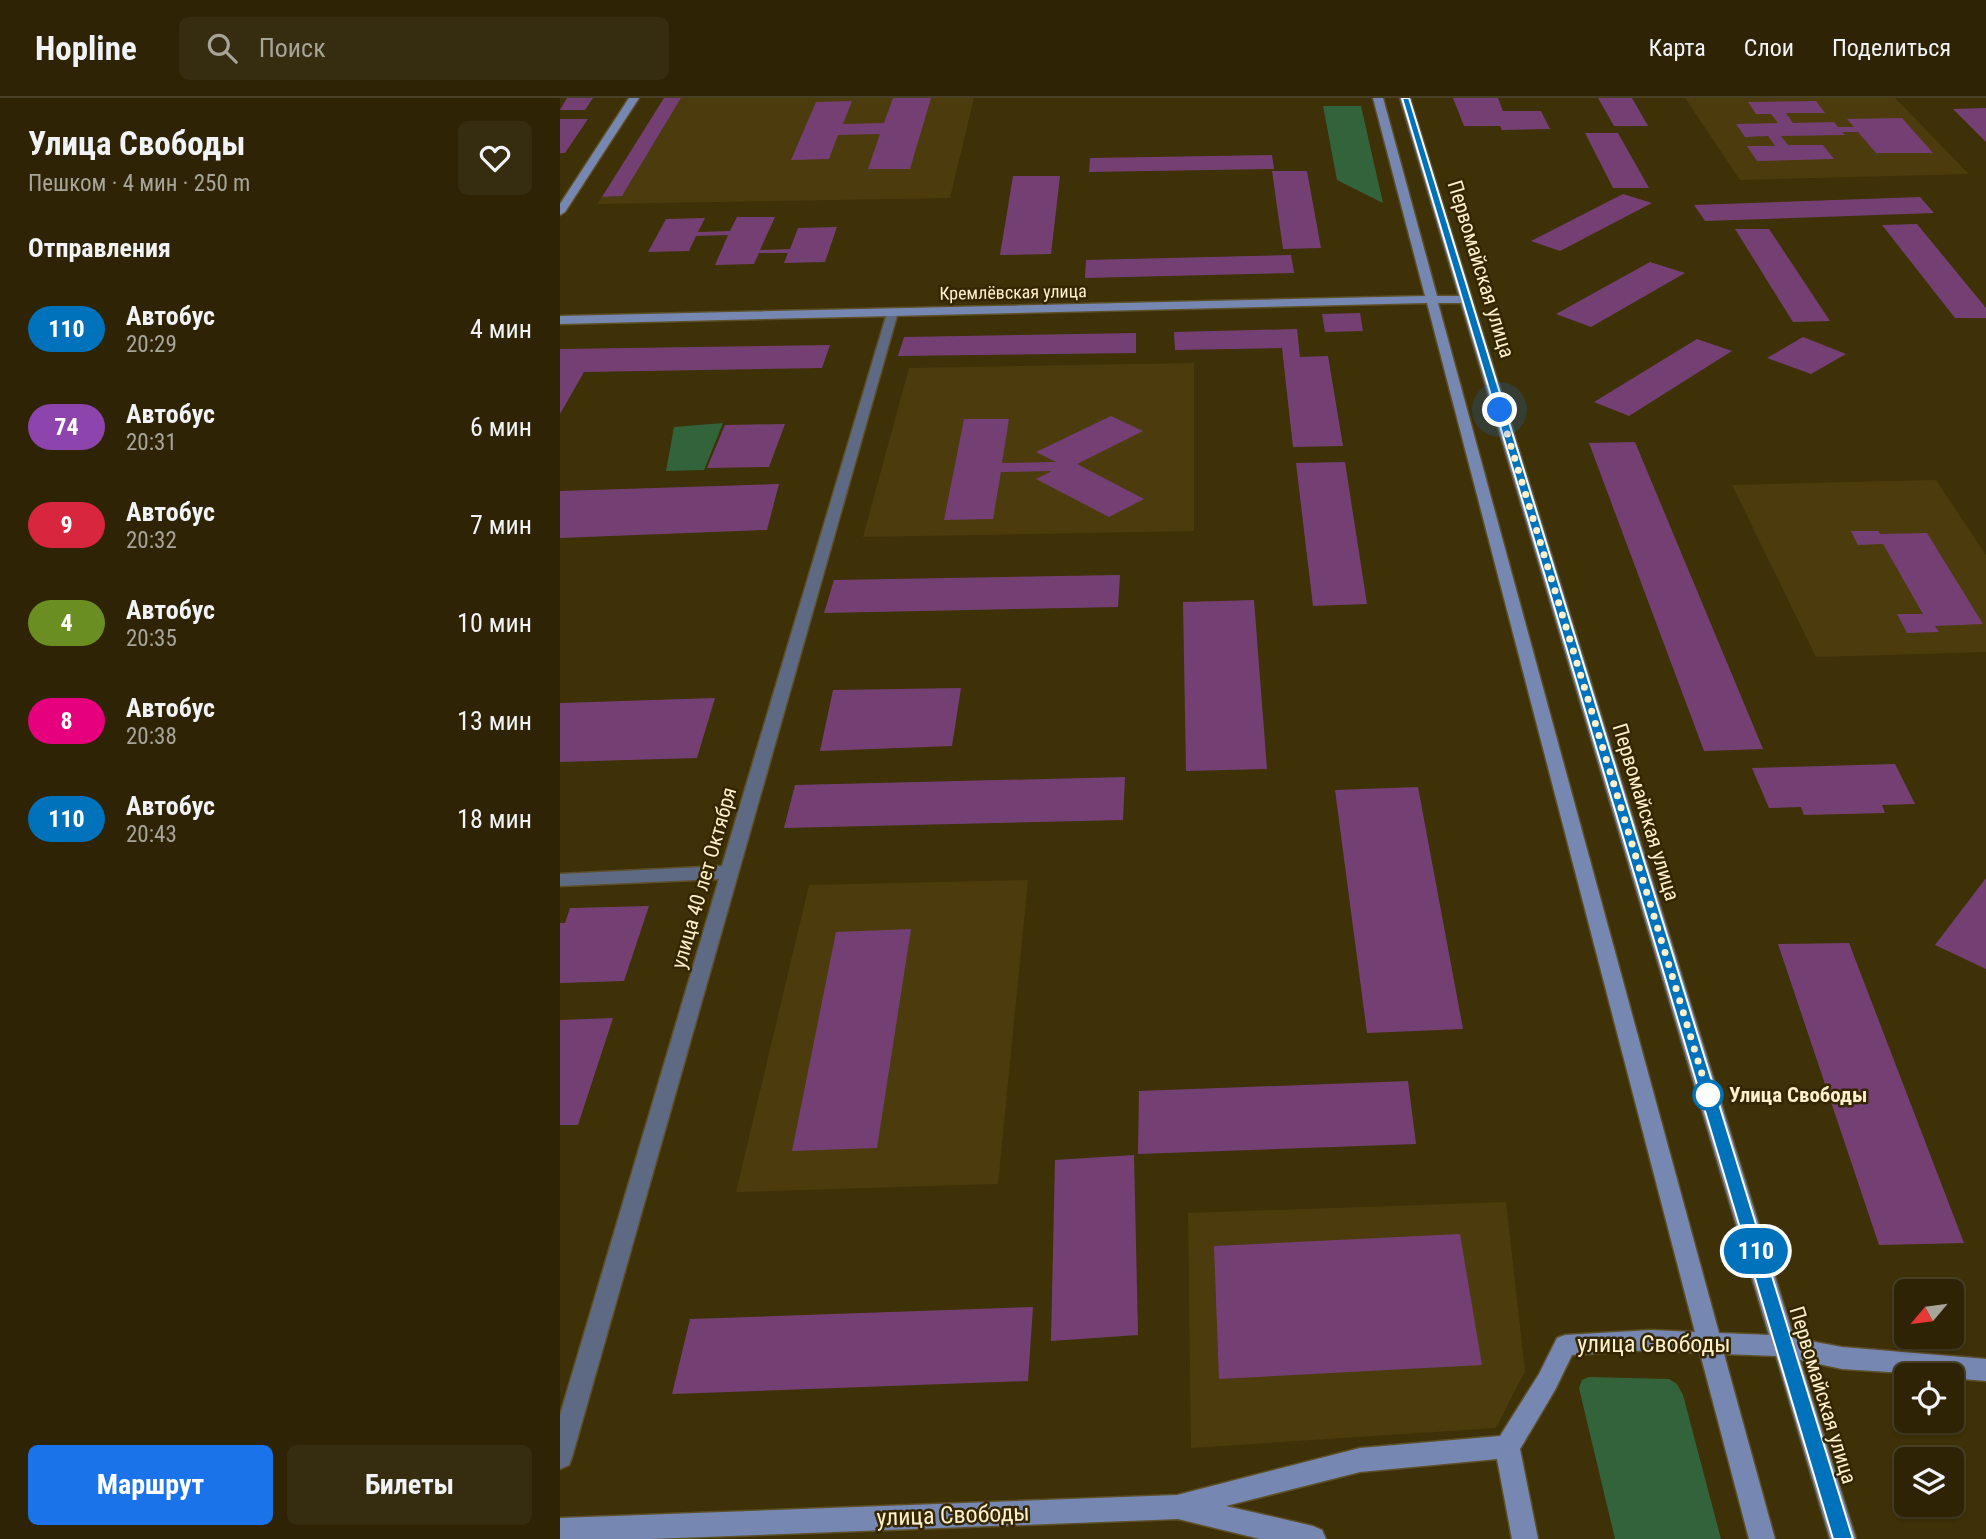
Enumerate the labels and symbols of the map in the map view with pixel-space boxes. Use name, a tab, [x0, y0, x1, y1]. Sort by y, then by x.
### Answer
street label: Первомайская улица	[1443, 177, 1519, 361]
street label: Кремлёвская улица	[939, 280, 1087, 304]
your location	[1482, 392, 1517, 427]
street label: Первомайская улица	[1608, 720, 1684, 904]
street label: улица 40 лет Октября	[667, 784, 741, 972]
marker: Улица Свободы	[1693, 1080, 1723, 1110]
place label: Улица Свободы	[1729, 1083, 1867, 1107]
line badge: 110	[1716, 1228, 1796, 1274]
north arrow	[1894, 1279, 1964, 1349]
street label: Первомайская улица	[1785, 1303, 1861, 1487]
street label: улица Свободы	[1577, 1330, 1731, 1358]
street label: улица Свободы	[876, 1498, 1030, 1532]

